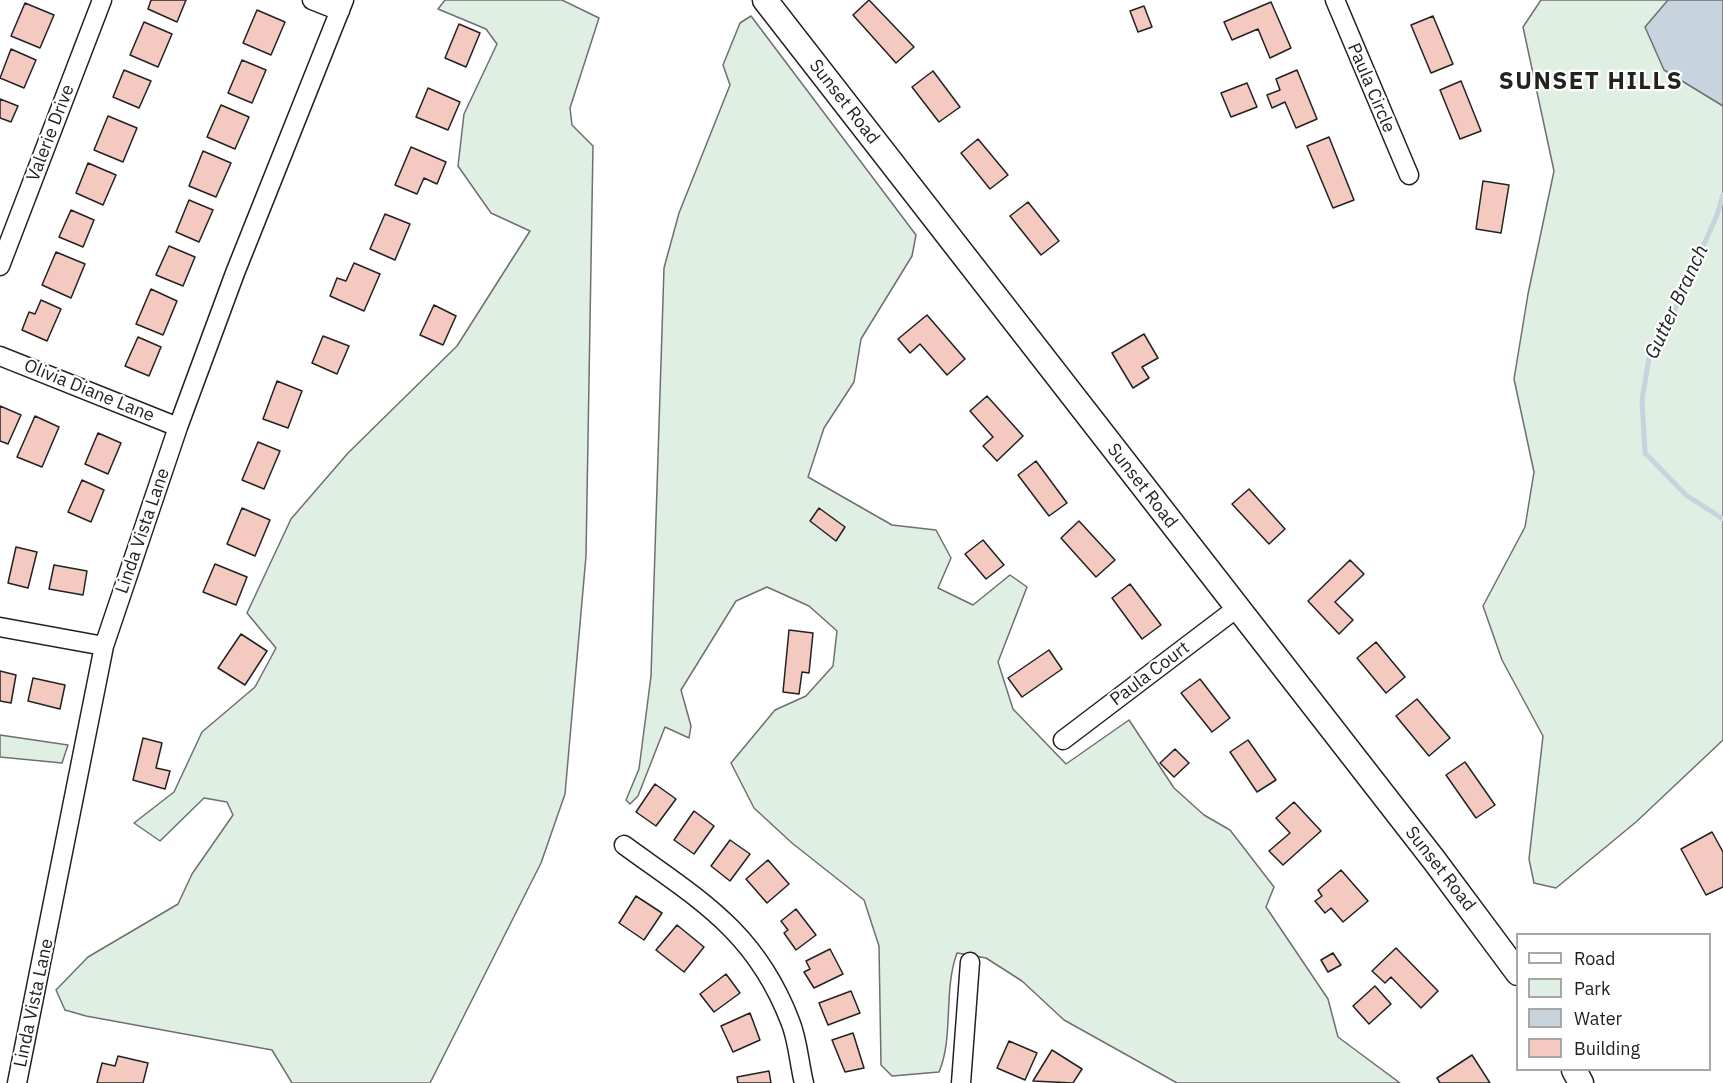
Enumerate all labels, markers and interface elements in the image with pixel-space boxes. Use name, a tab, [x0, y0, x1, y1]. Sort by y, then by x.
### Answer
street label: Paula Circle	[1342, 40, 1400, 136]
street label: Sunset Road	[804, 55, 884, 149]
district label: SUNSET HILLS	[1499, 68, 1683, 96]
street label: Valerie Drive	[23, 82, 79, 184]
water label: Gutter Branch	[1640, 241, 1714, 363]
street label: Olivia Diane Lane	[21, 355, 157, 427]
street label: Sunset Road	[1102, 439, 1182, 533]
street label: Linda Vista Lane	[111, 466, 175, 596]
street label: Paula Court	[1106, 637, 1194, 711]
street label: Sunset Road	[1400, 822, 1480, 916]
legend	[1516, 933, 1711, 1071]
street label: Linda Vista Lane	[10, 937, 58, 1069]
text: Road	[1574, 947, 1615, 970]
text: Park	[1574, 977, 1610, 1000]
text: Water	[1574, 1007, 1622, 1030]
text: Building	[1574, 1037, 1640, 1060]

